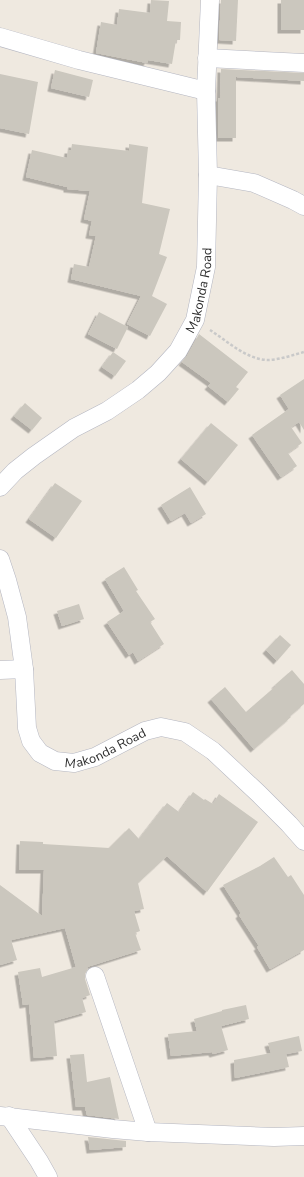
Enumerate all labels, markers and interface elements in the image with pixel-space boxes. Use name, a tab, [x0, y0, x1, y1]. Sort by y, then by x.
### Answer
street label: Makonda Road	[182, 247, 216, 337]
street label: Makonda Road	[64, 724, 149, 773]

